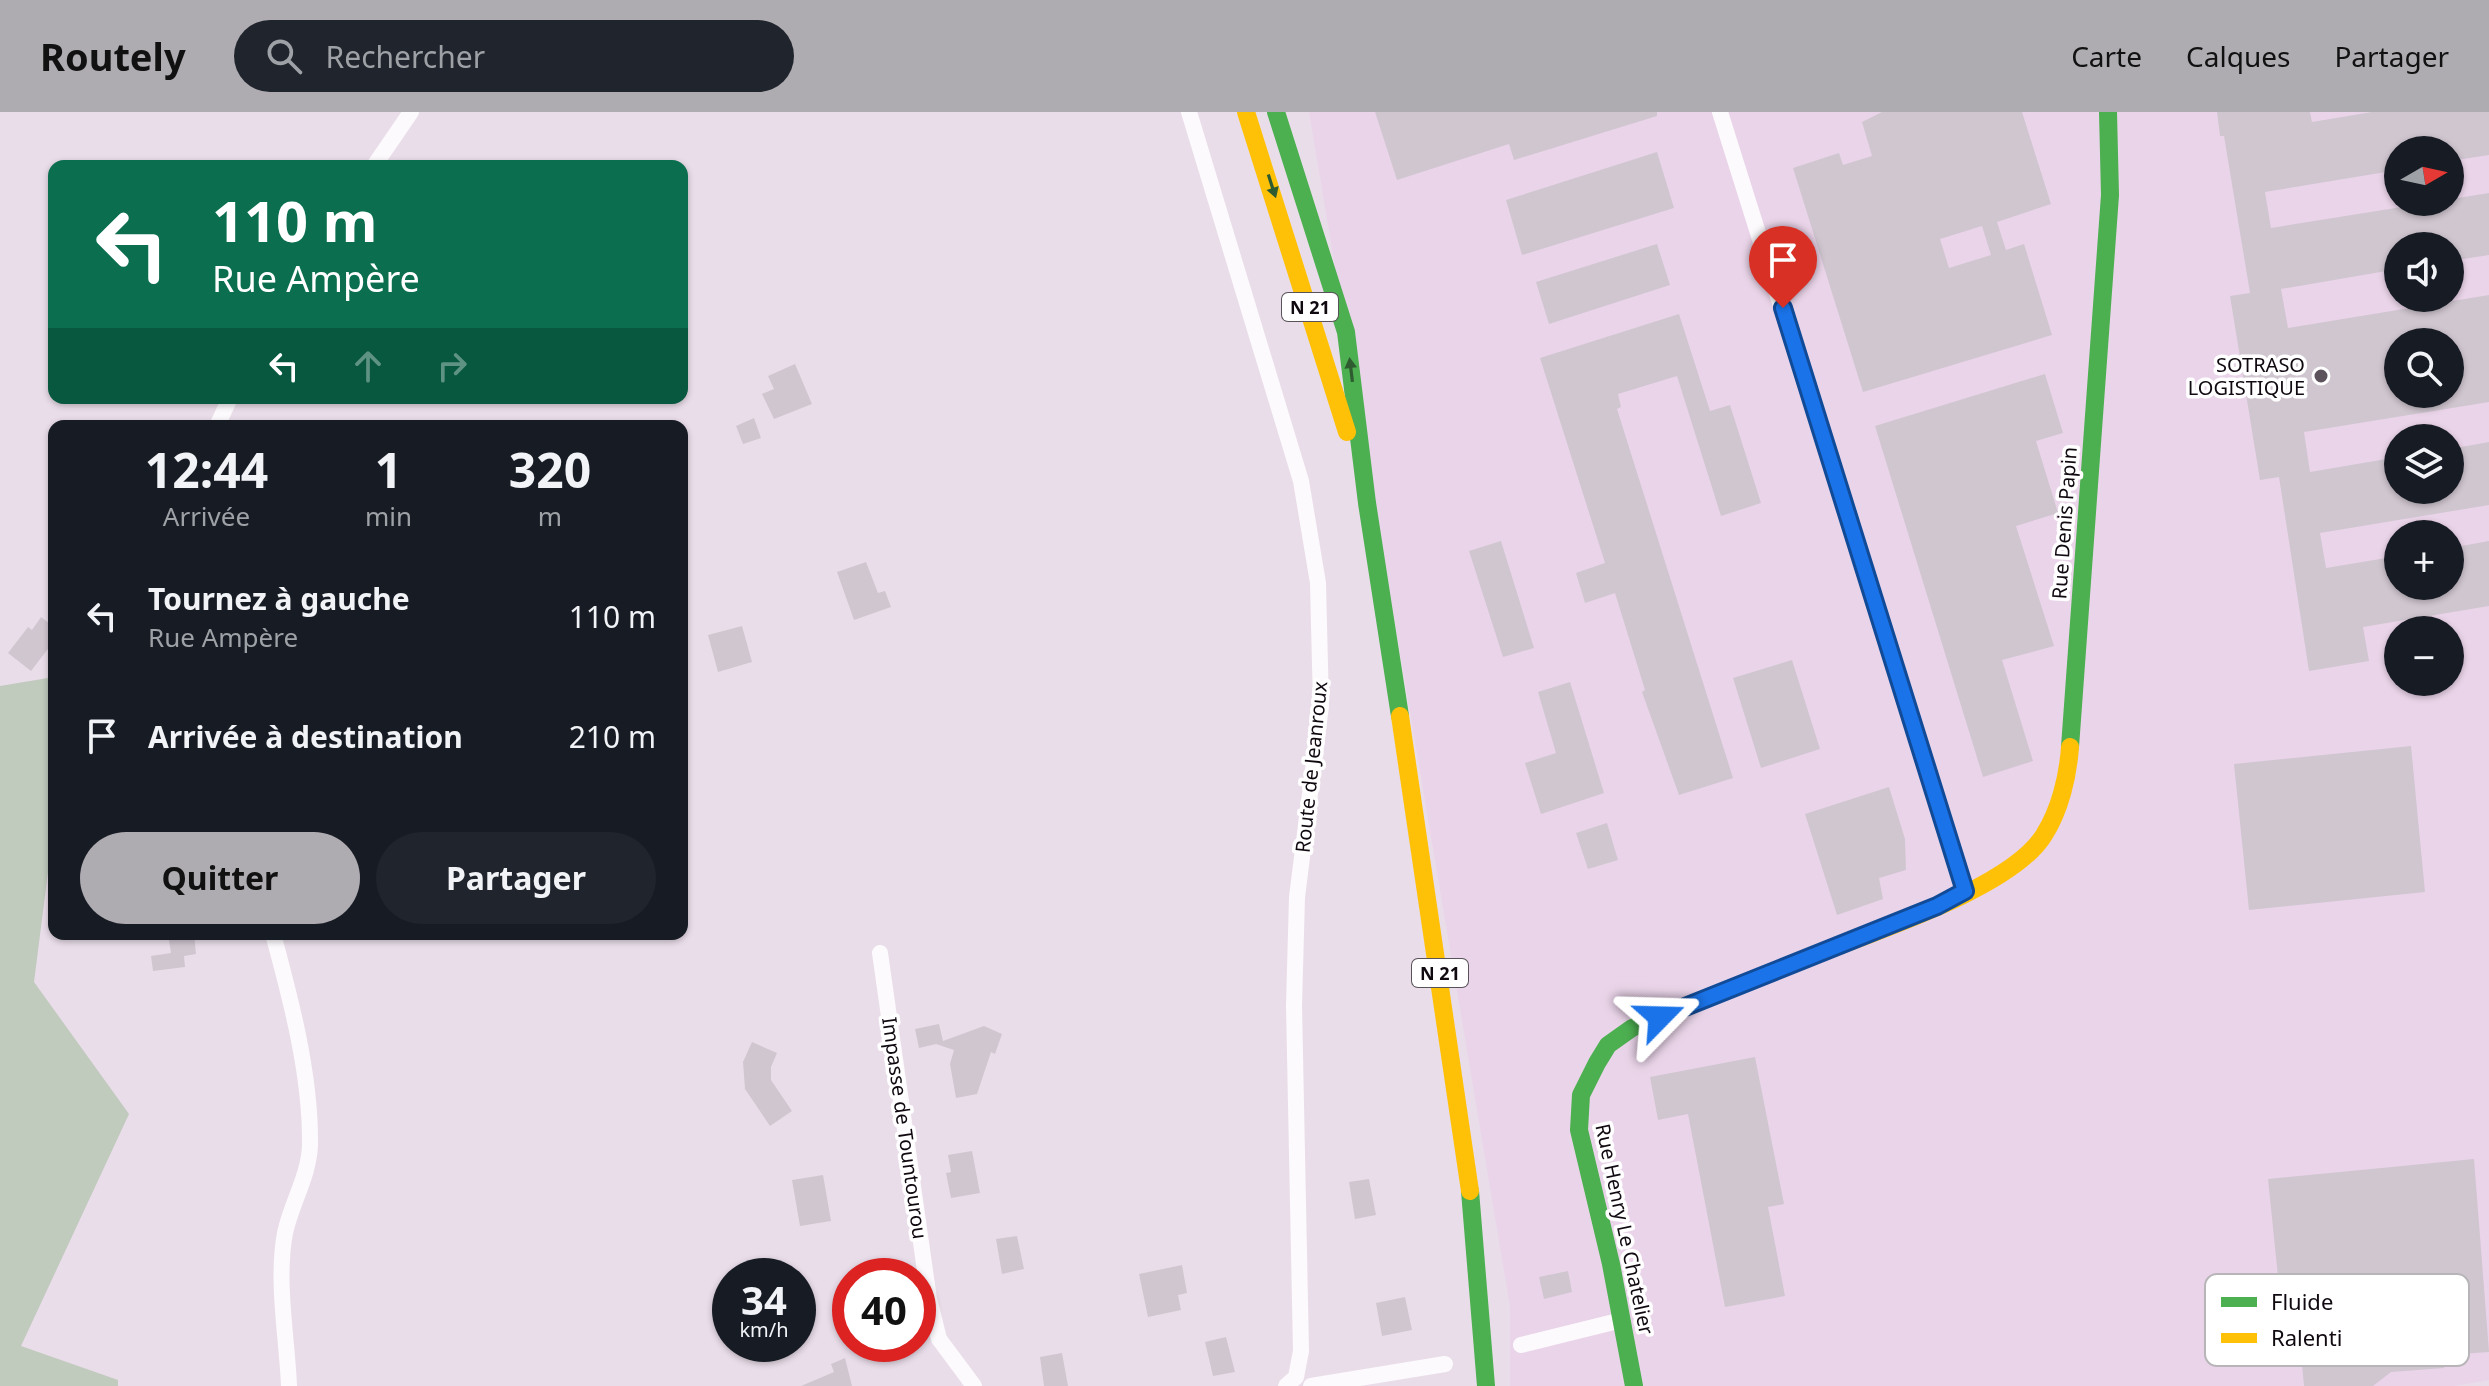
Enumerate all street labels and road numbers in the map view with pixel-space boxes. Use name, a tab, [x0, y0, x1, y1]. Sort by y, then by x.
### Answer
road number: N 21	[1282, 293, 1338, 321]
street label: Rue Denis Papin	[2045, 446, 2083, 600]
street label: Route de Jeanroux	[1289, 679, 1333, 854]
road number: N 21	[1412, 959, 1468, 987]
street label: Impasse de Tountourou	[876, 1015, 934, 1241]
street label: Rue Henry Le Chatelier	[1589, 1121, 1661, 1337]

